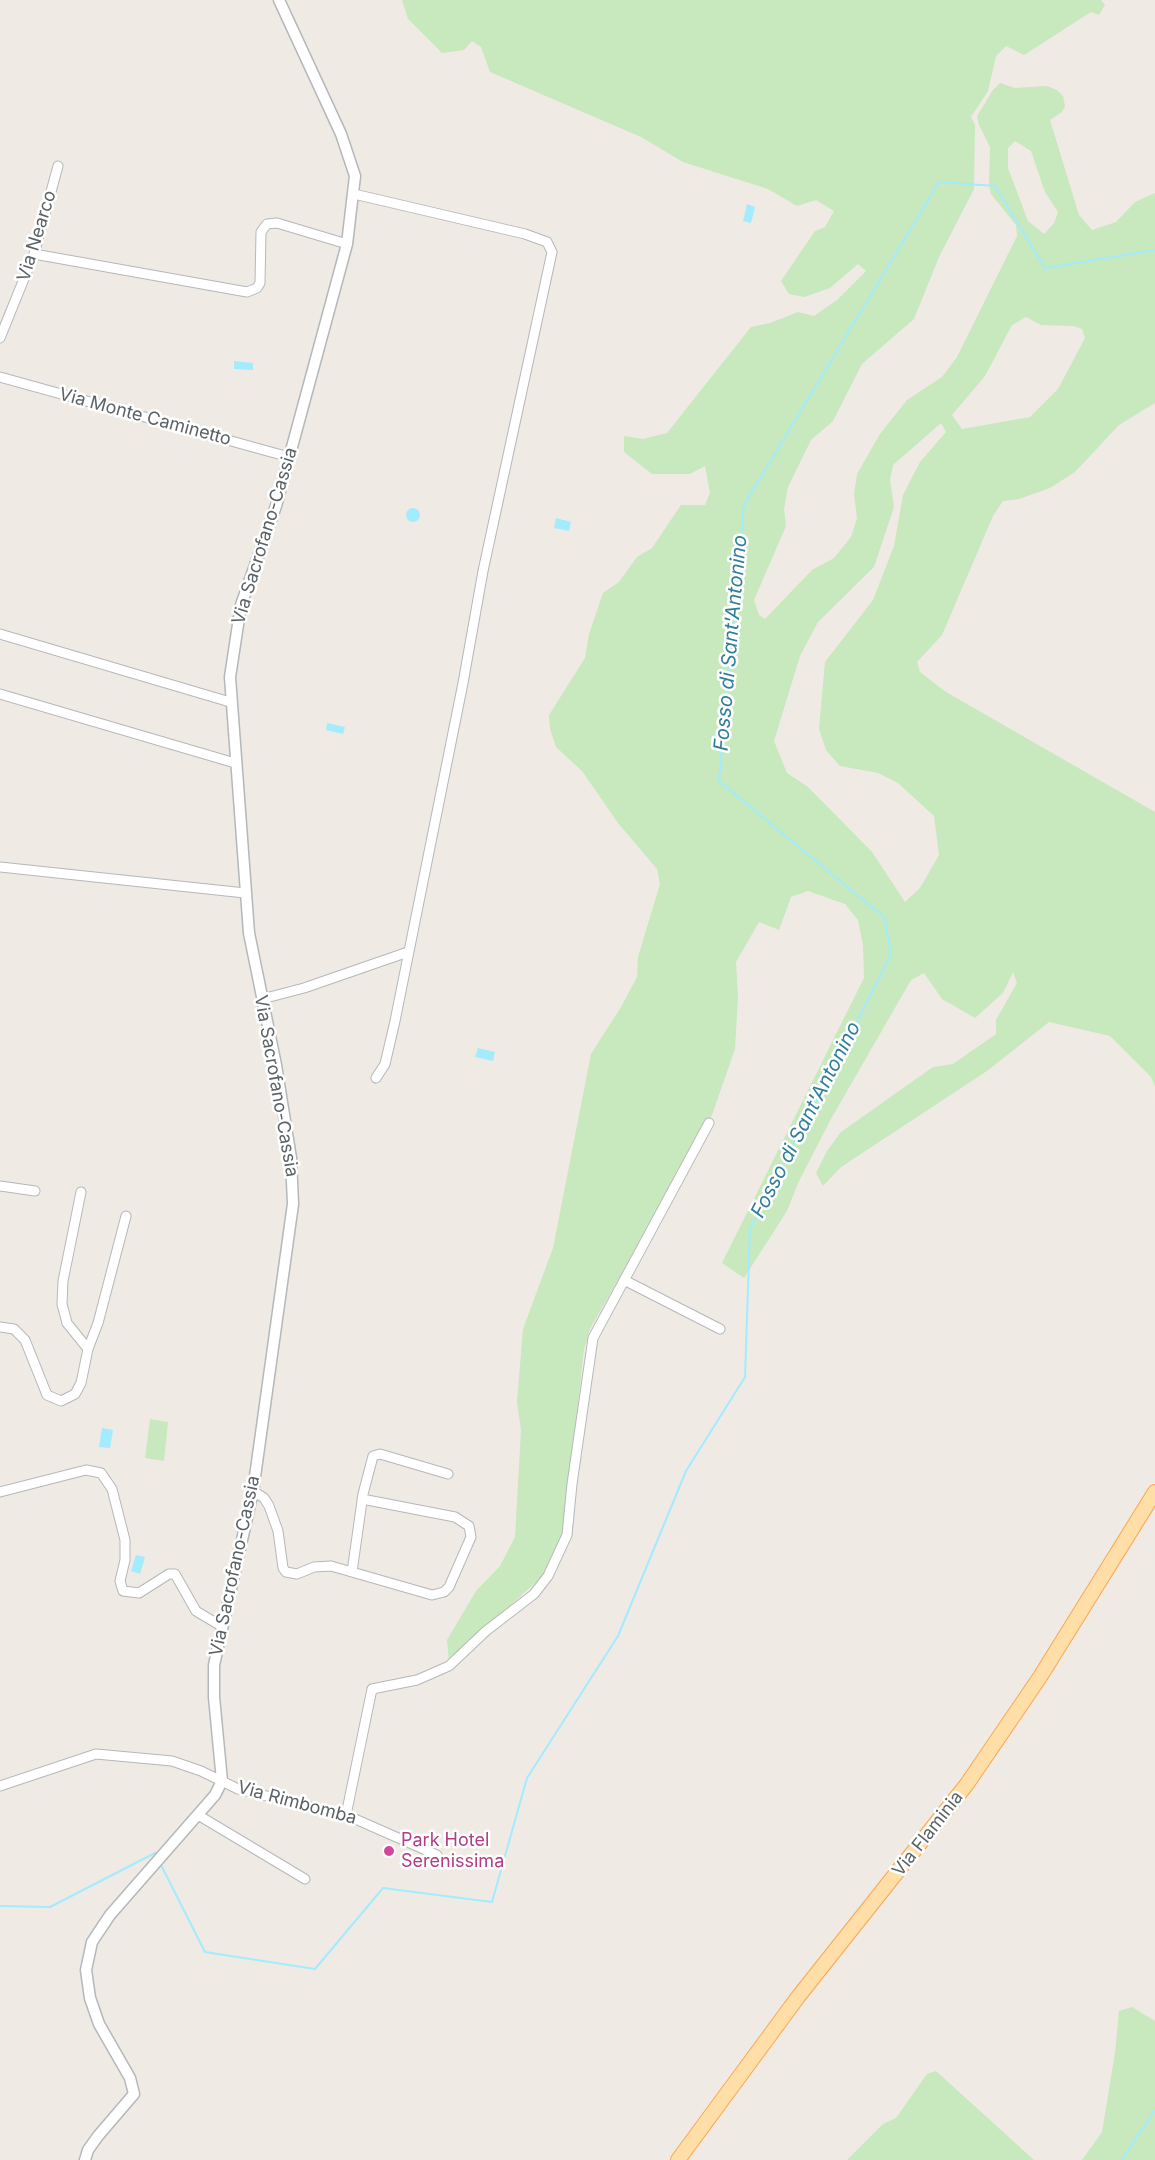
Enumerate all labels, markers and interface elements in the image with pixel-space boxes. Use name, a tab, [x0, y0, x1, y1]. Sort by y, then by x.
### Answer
street label: Via Nearco	[13, 188, 61, 284]
street label: Via Monte Caminetto	[57, 384, 233, 450]
street label: Via Sacrofano-Cassia	[228, 445, 302, 627]
water label: Fosso di Sant'Antonino	[710, 534, 752, 752]
street label: Via Sacrofano-Cassia	[249, 993, 303, 1179]
water label: Fosso di Sant'Antonino	[746, 1018, 866, 1222]
street label: Via Sacrofano-Cassia	[205, 1474, 265, 1658]
street label: Via Rimbomba	[235, 1777, 359, 1829]
street label: Via Flaminia	[888, 1787, 968, 1881]
place label: Park Hotel Serenissima	[401, 1830, 504, 1872]
marker: Park Hotel Serenissima	[382, 1844, 396, 1858]

